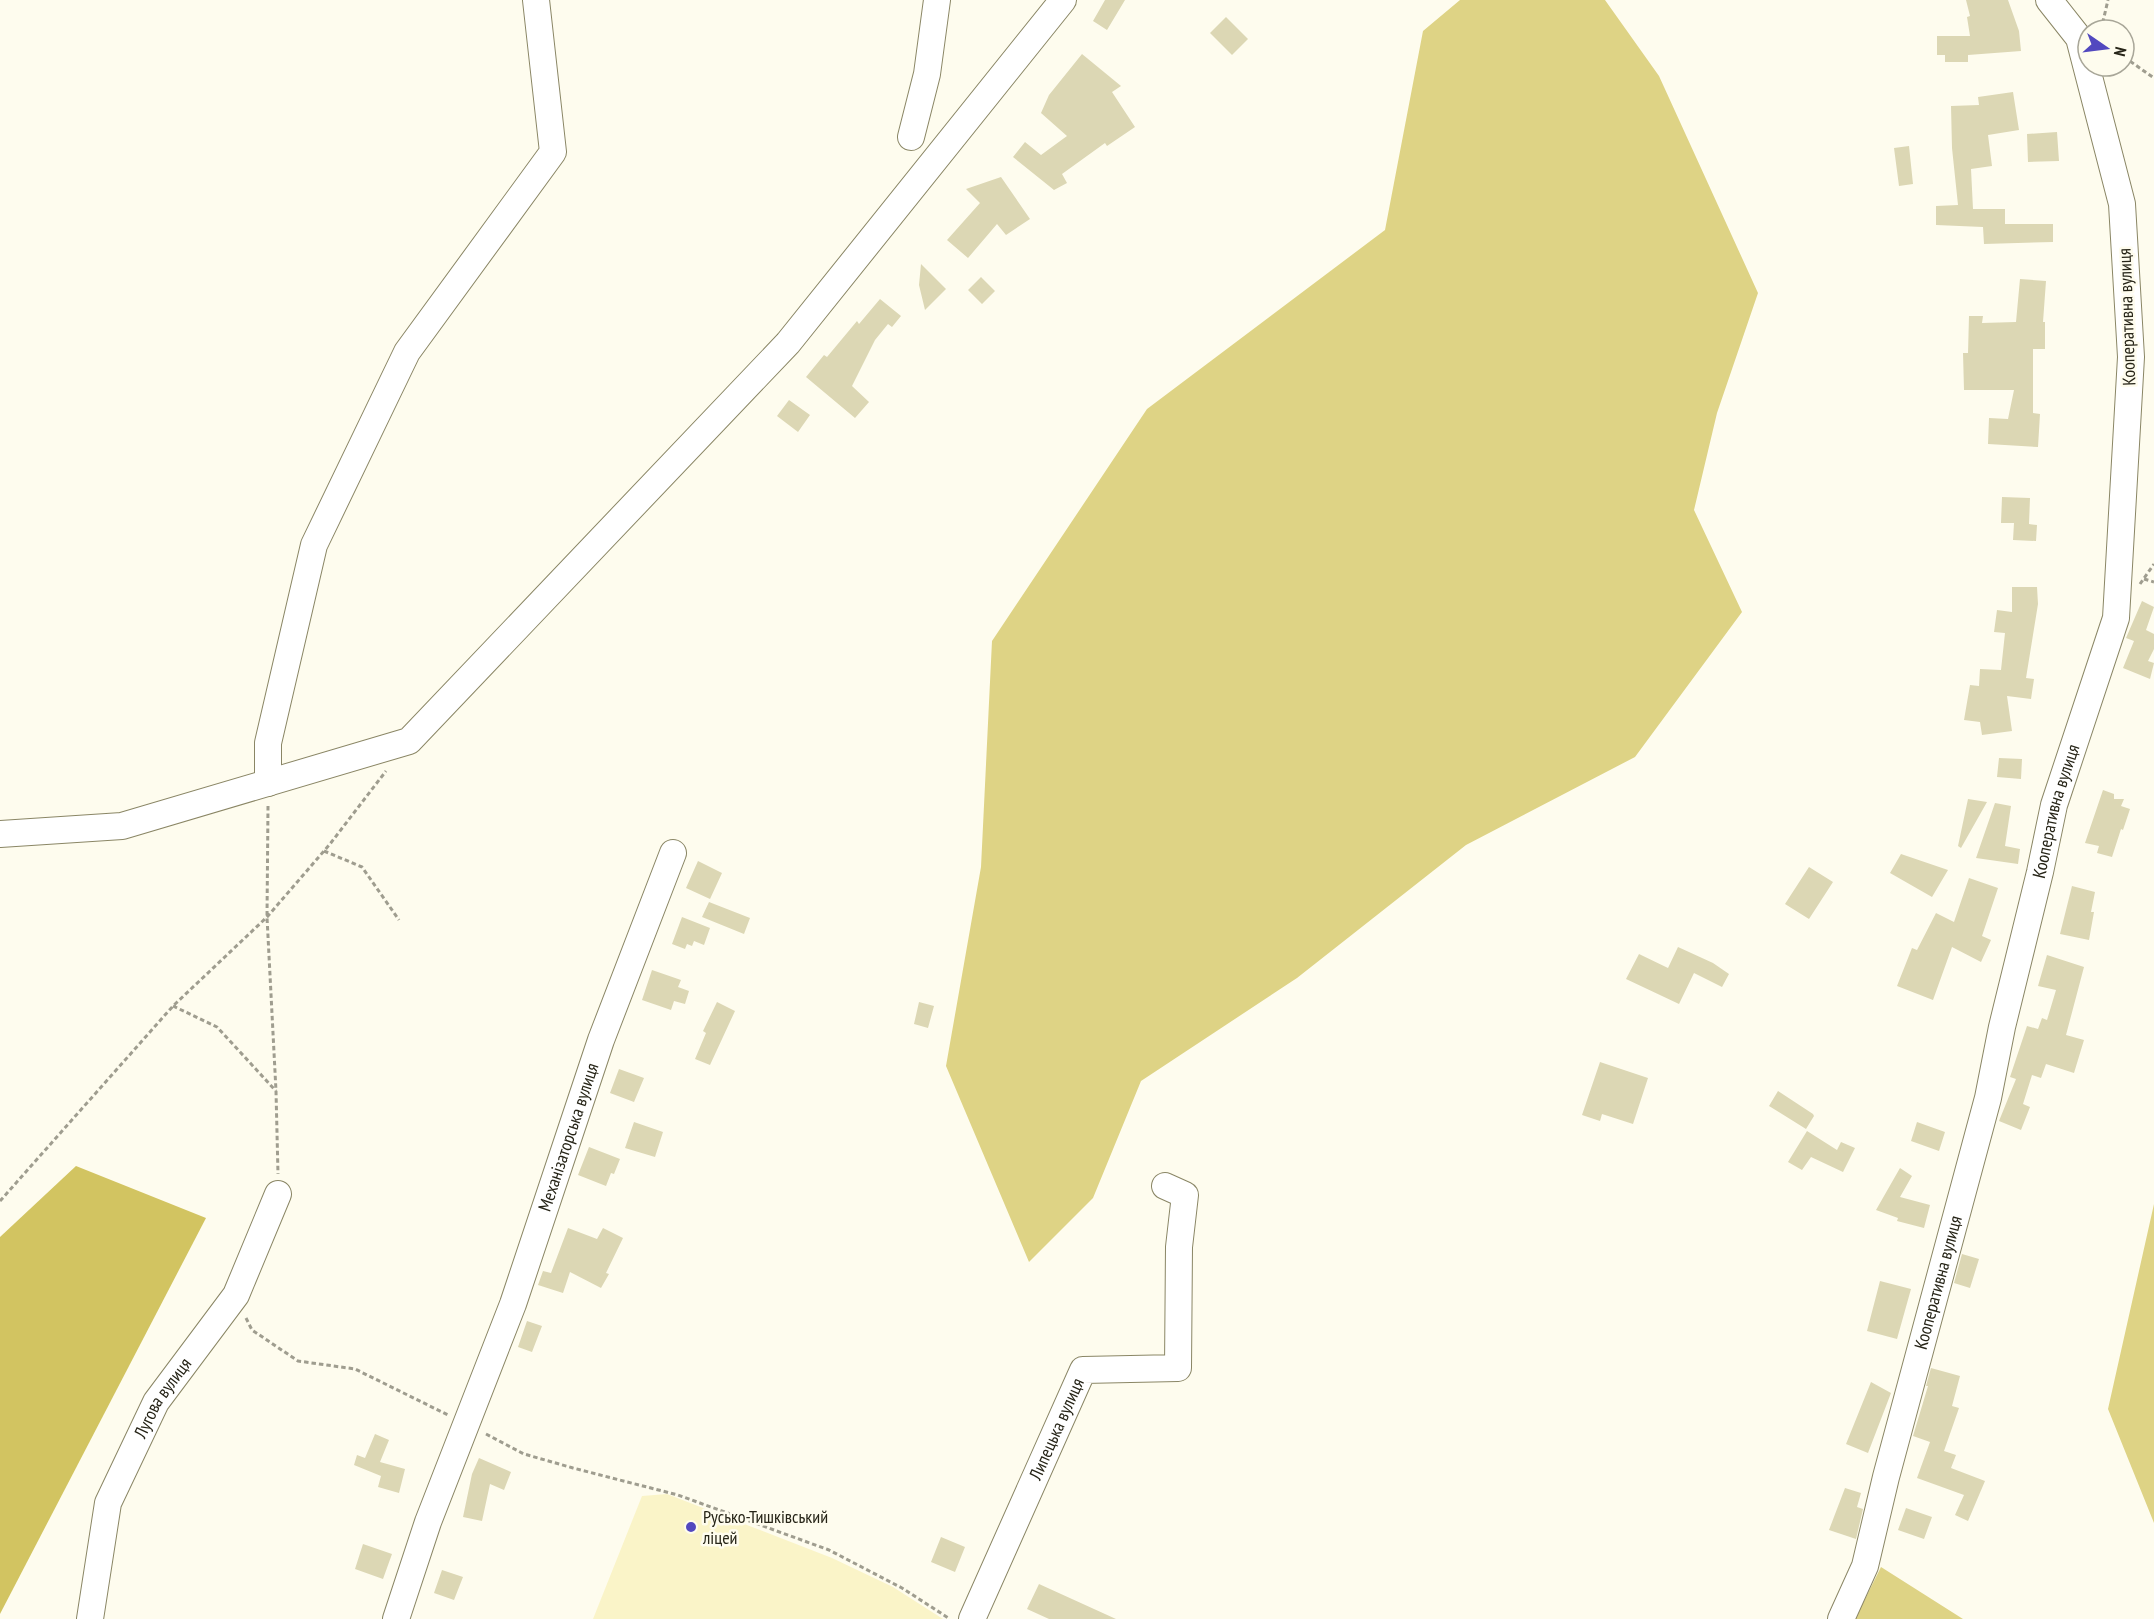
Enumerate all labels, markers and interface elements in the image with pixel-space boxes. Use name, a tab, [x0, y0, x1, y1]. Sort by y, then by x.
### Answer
north arrow	[2076, 18, 2136, 78]
text: N	[2110, 45, 2131, 58]
street label: Кооперативна вулиця	[2113, 248, 2140, 386]
street label: Кооперативна вулиця	[2027, 741, 2084, 880]
street label: Механізаторська вулиця	[533, 1060, 604, 1214]
street label: Кооперативна вулиця	[1909, 1213, 1967, 1352]
street label: Лугова вулиця	[128, 1353, 196, 1443]
street label: Липецька вулиця	[1023, 1374, 1089, 1484]
place label: Русько-Тишківський ліцей	[702, 1505, 828, 1549]
marker: Русько-Тишківський ліцей	[684, 1520, 698, 1534]

